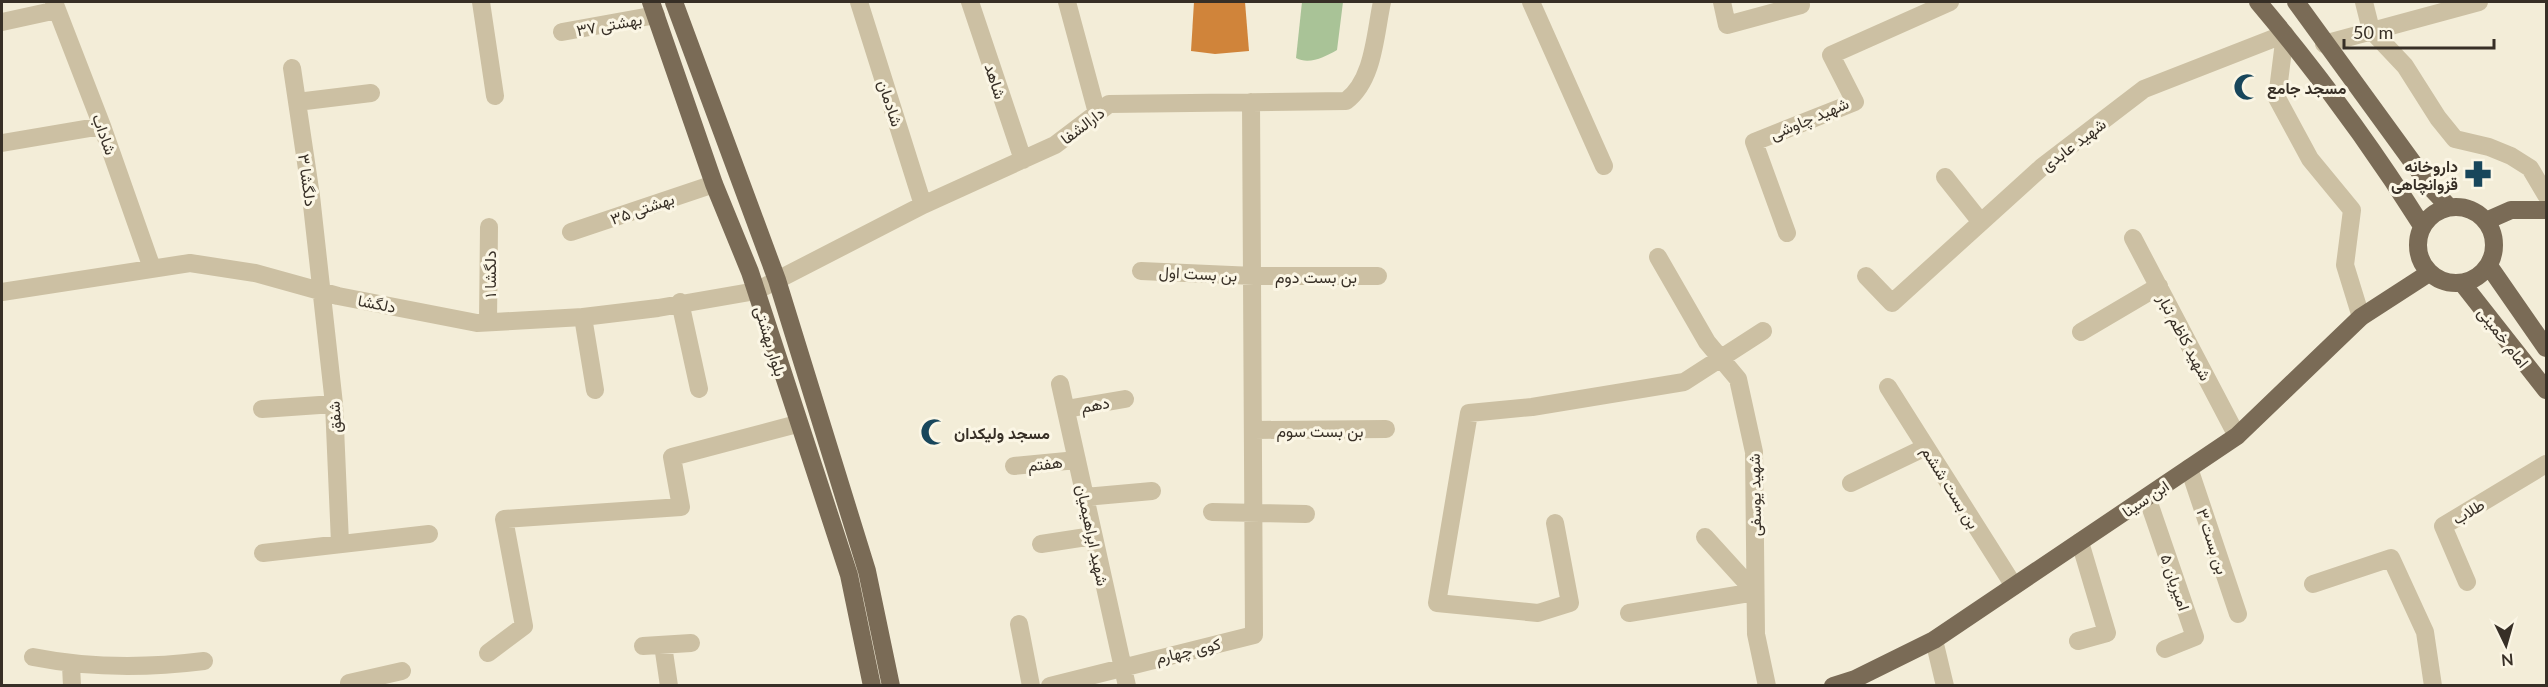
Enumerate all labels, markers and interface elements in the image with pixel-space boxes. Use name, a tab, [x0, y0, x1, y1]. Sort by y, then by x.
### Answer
street label: بهشتی ٣٧	[575, 9, 644, 41]
scale bar	[2344, 12, 2494, 50]
text: 50 m	[2353, 21, 2393, 43]
street label: شاهد	[981, 61, 1011, 101]
mosque icon: مسجد جامع	[2232, 72, 2262, 102]
street label: شادمان	[874, 77, 907, 129]
place label: مسجد جامع	[2267, 78, 2347, 100]
street label: شهید چاوشی	[1767, 93, 1853, 146]
street label: دارالشفا	[1056, 102, 1109, 149]
street label: شاداب	[88, 111, 121, 157]
street label: شهید عابدی	[2037, 114, 2110, 176]
street label: دلگشا ۳	[295, 153, 321, 207]
place label: داروخانه قزوانچاهی	[2391, 156, 2458, 196]
pharmacy icon: داروخانه قزوانچاهی	[2463, 159, 2493, 189]
street label: بهشتی ۳۵	[608, 188, 677, 230]
street label: دلگشا ۱	[480, 251, 499, 297]
street label: بن بست اول	[1158, 261, 1238, 287]
street label: بن بست دوم	[1275, 267, 1357, 288]
street label: دلگشا	[356, 290, 398, 316]
street label: شهید کاظم تبار	[2152, 290, 2216, 384]
street label: امام خمینی	[2473, 303, 2534, 372]
street label: بلوار بهشتی	[749, 304, 791, 379]
street label: دهم	[1079, 392, 1111, 418]
street label: شفق	[324, 401, 346, 433]
mosque icon: مسجد ولیکدان	[919, 417, 949, 447]
street label: بن بست سوم	[1277, 421, 1363, 442]
place label: مسجد ولیکدان	[954, 423, 1050, 444]
street label: بن بست ششم	[1916, 442, 1984, 533]
street label: هفتم	[1027, 452, 1064, 476]
street label: شهید یوسفی	[1744, 453, 1766, 537]
street label: ابن سینا	[2118, 476, 2173, 522]
street label: شهید ابراهیمیان	[1071, 483, 1113, 588]
street label: طلاب	[2449, 494, 2488, 529]
street label: بن بست ۳	[2192, 506, 2233, 577]
street label: امیریان ۵	[2156, 551, 2194, 613]
north arrow	[2476, 615, 2536, 675]
street label: کوی چهارم	[1154, 633, 1223, 670]
text: N	[2500, 650, 2514, 670]

